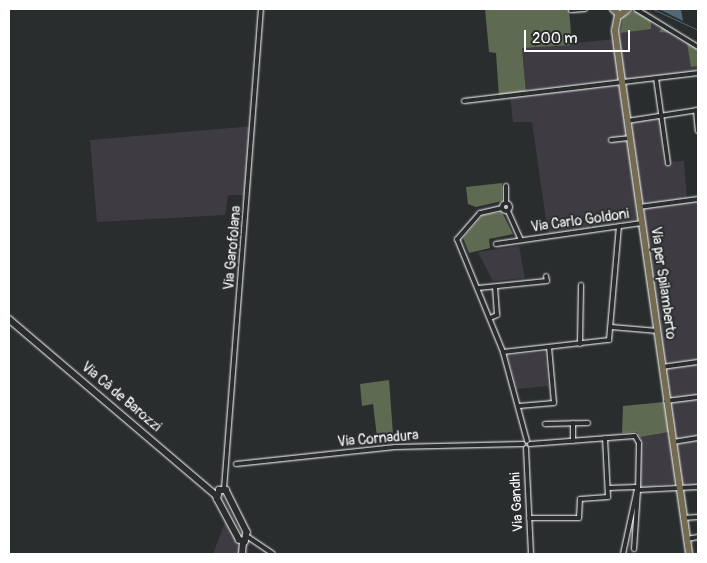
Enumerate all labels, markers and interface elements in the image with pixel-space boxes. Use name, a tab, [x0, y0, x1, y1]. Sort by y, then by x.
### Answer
scale bar	[527, 20, 633, 52]
text: 200 m	[532, 29, 577, 48]
street label: Via Garofolana	[221, 205, 245, 291]
street label: Via Carlo Goldoni	[530, 206, 630, 236]
street label: Via per Spilamberto	[647, 226, 679, 340]
street label: Via Cà de Barozzi	[78, 359, 164, 435]
street label: Via Cornadura	[337, 427, 419, 451]
street label: Via Gandhi	[507, 472, 527, 532]

